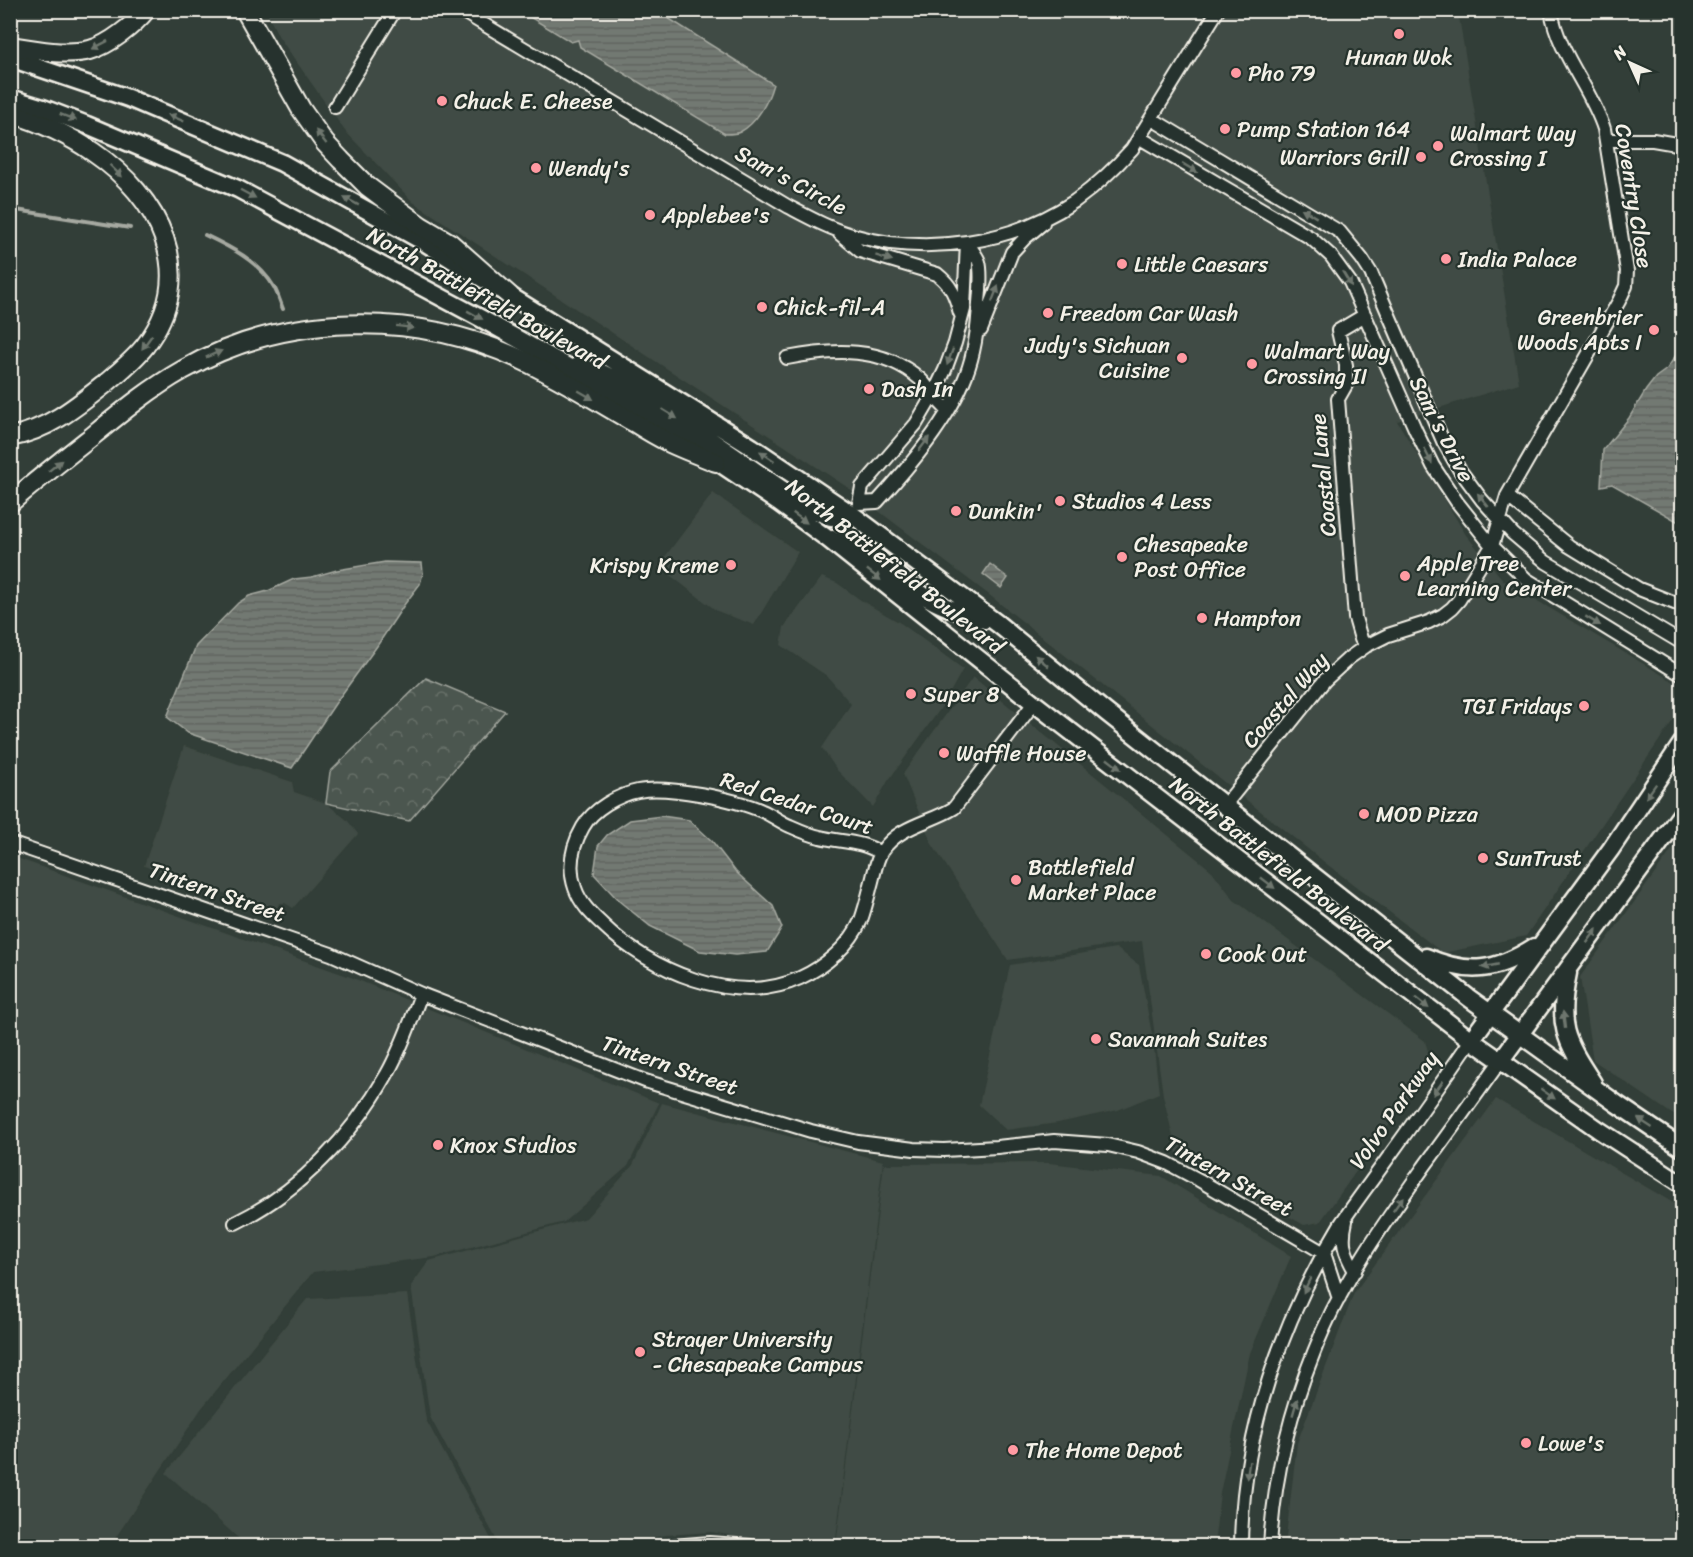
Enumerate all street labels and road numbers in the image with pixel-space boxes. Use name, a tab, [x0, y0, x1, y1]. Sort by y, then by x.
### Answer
street label: Coventry Close	[1603, 121, 1665, 271]
street label: Sam's Circle	[728, 134, 855, 226]
street label: North Battlefield Boulevard	[359, 215, 616, 381]
street label: Sam's Drive	[1398, 369, 1486, 489]
street label: Coastal Lane	[1298, 412, 1348, 538]
street label: North Battlefield Boulevard	[777, 468, 1014, 665]
street label: Coastal Way	[1232, 642, 1339, 757]
street label: Red Cedar Court	[715, 760, 879, 846]
street label: North Battlefield Boulevard	[1161, 766, 1398, 963]
street label: Tintern Street	[143, 850, 291, 934]
street label: Tintern Street	[596, 1023, 744, 1107]
street label: Volvo Parkway	[1338, 1042, 1450, 1178]
street label: Tintern Street	[1157, 1124, 1301, 1228]

